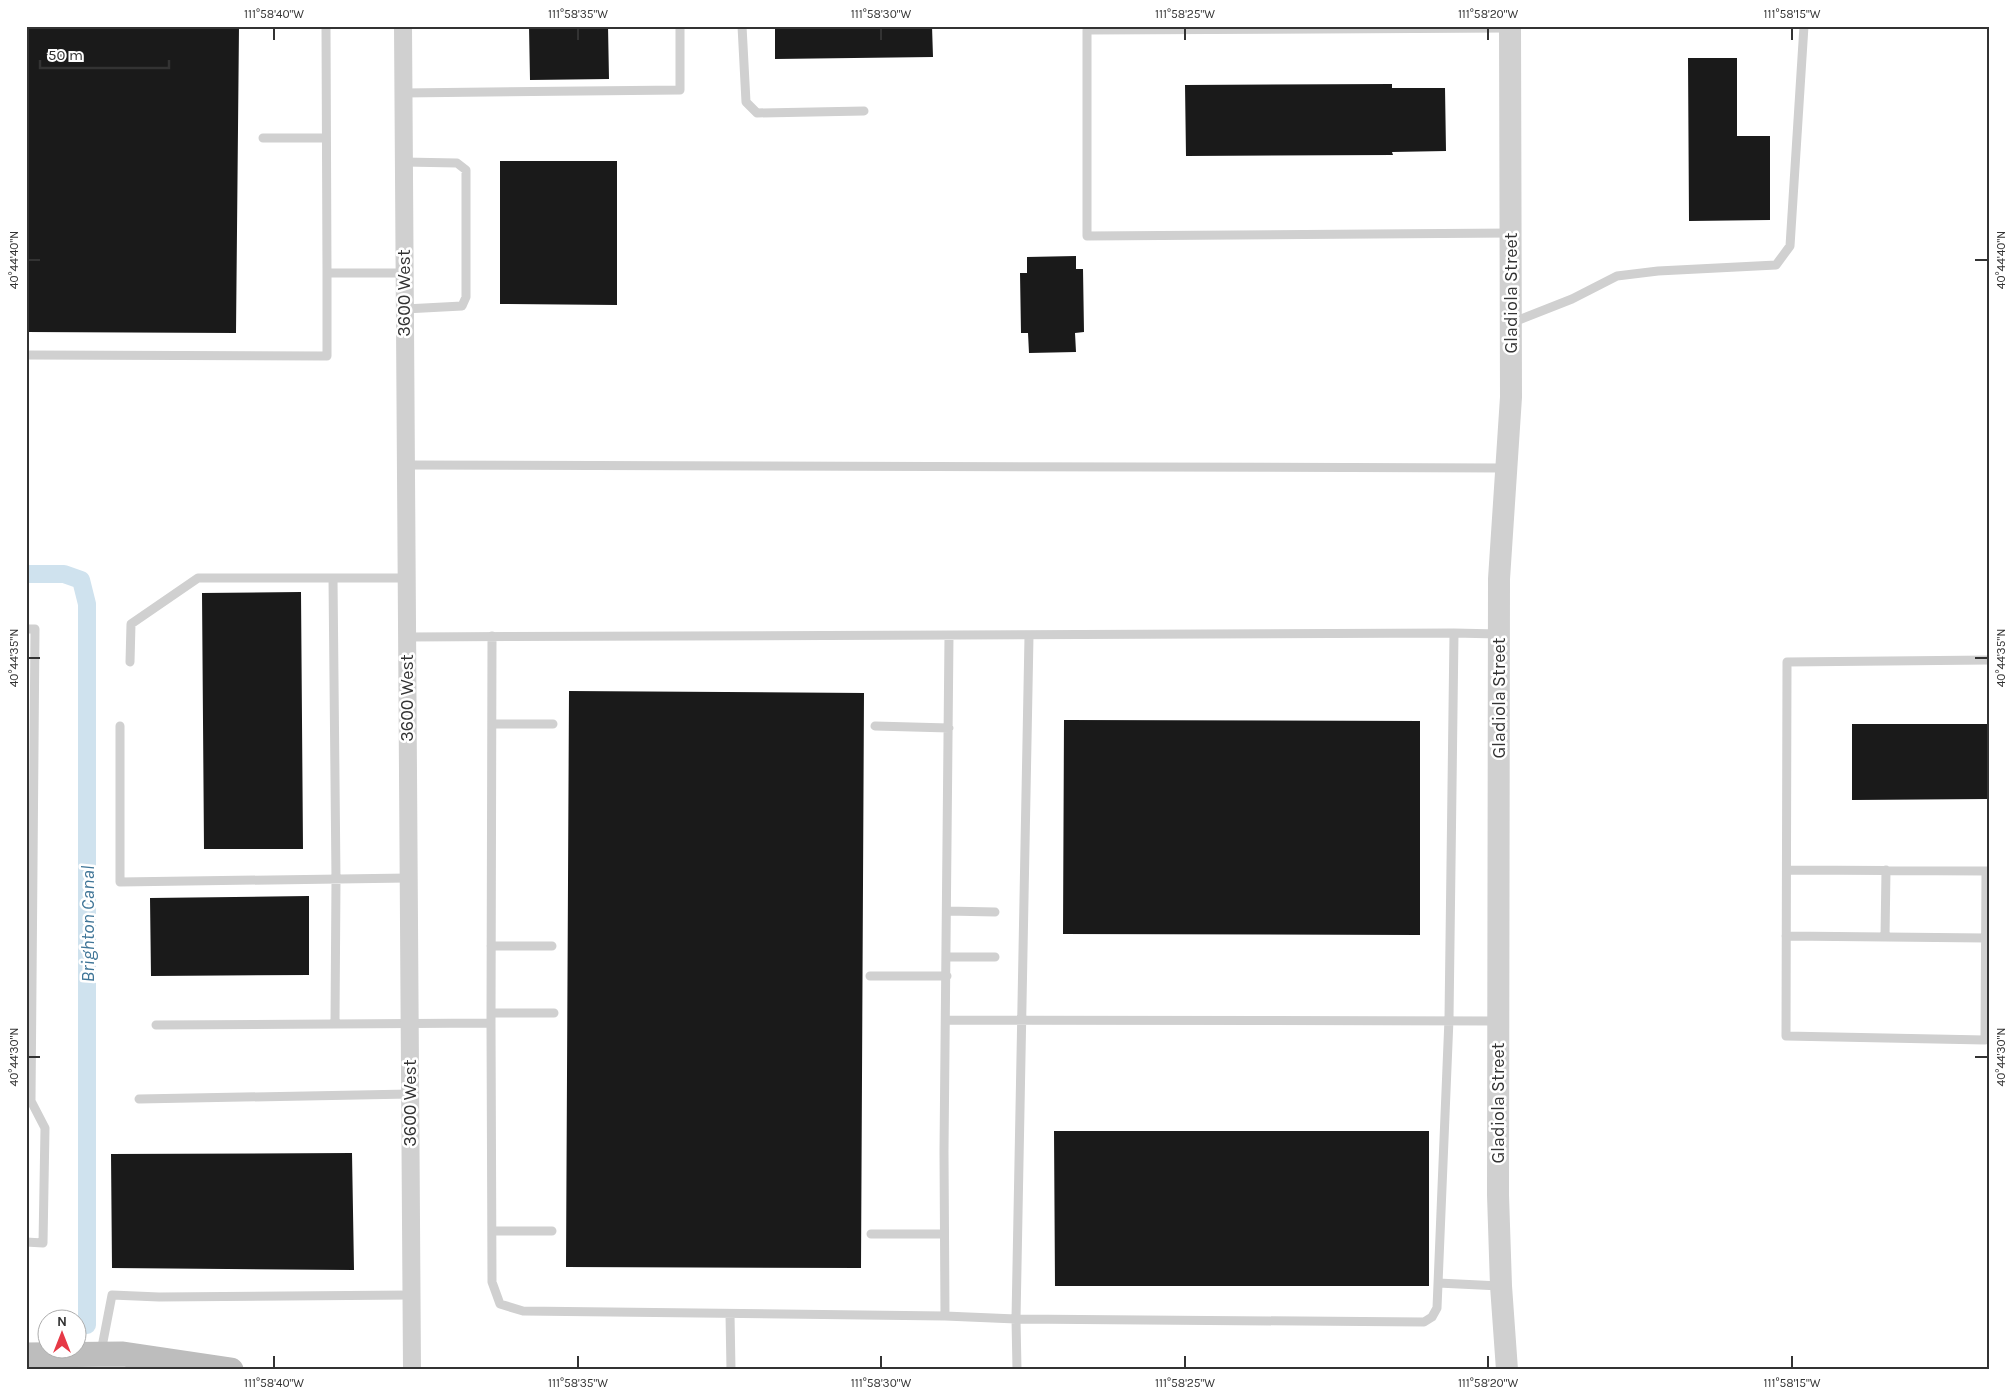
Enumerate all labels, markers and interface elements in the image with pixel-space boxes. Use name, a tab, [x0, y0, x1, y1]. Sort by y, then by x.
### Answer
text: 111°58'40"W	[244, 7, 304, 21]
text: 111°58'35"W	[548, 7, 608, 21]
text: 111°58'30"W	[851, 7, 911, 21]
text: 111°58'25"W	[1155, 7, 1215, 21]
text: 111°58'20"W	[1458, 7, 1518, 21]
text: 111°58'15"W	[1764, 7, 1821, 21]
scale bar	[40, 38, 169, 70]
text: 50 m	[48, 46, 83, 64]
text: 40°44'40"N	[7, 231, 21, 289]
text: 40°44'40"N	[1994, 231, 2008, 289]
street label: Gladiola Street	[1500, 232, 1522, 354]
street label: 3600 West	[393, 249, 415, 337]
text: 40°44'35"N	[7, 629, 21, 687]
text: 40°44'35"N	[1994, 629, 2008, 687]
street label: Gladiola Street	[1488, 637, 1510, 759]
street label: 3600 West	[396, 654, 418, 742]
water label: Brighton Canal	[77, 865, 99, 983]
text: 40°44'30"N	[7, 1027, 21, 1087]
text: 40°44'30"N	[1994, 1027, 2008, 1087]
street label: Gladiola Street	[1487, 1042, 1509, 1164]
street label: 3600 West	[399, 1059, 421, 1147]
north arrow	[38, 1308, 88, 1358]
text: N	[57, 1313, 67, 1330]
text: 111°58'40"W	[244, 1376, 304, 1390]
text: 111°58'35"W	[548, 1376, 608, 1390]
text: 111°58'30"W	[851, 1376, 911, 1390]
text: 111°58'25"W	[1155, 1376, 1215, 1390]
text: 111°58'20"W	[1458, 1376, 1518, 1390]
text: 111°58'15"W	[1764, 1376, 1821, 1390]

